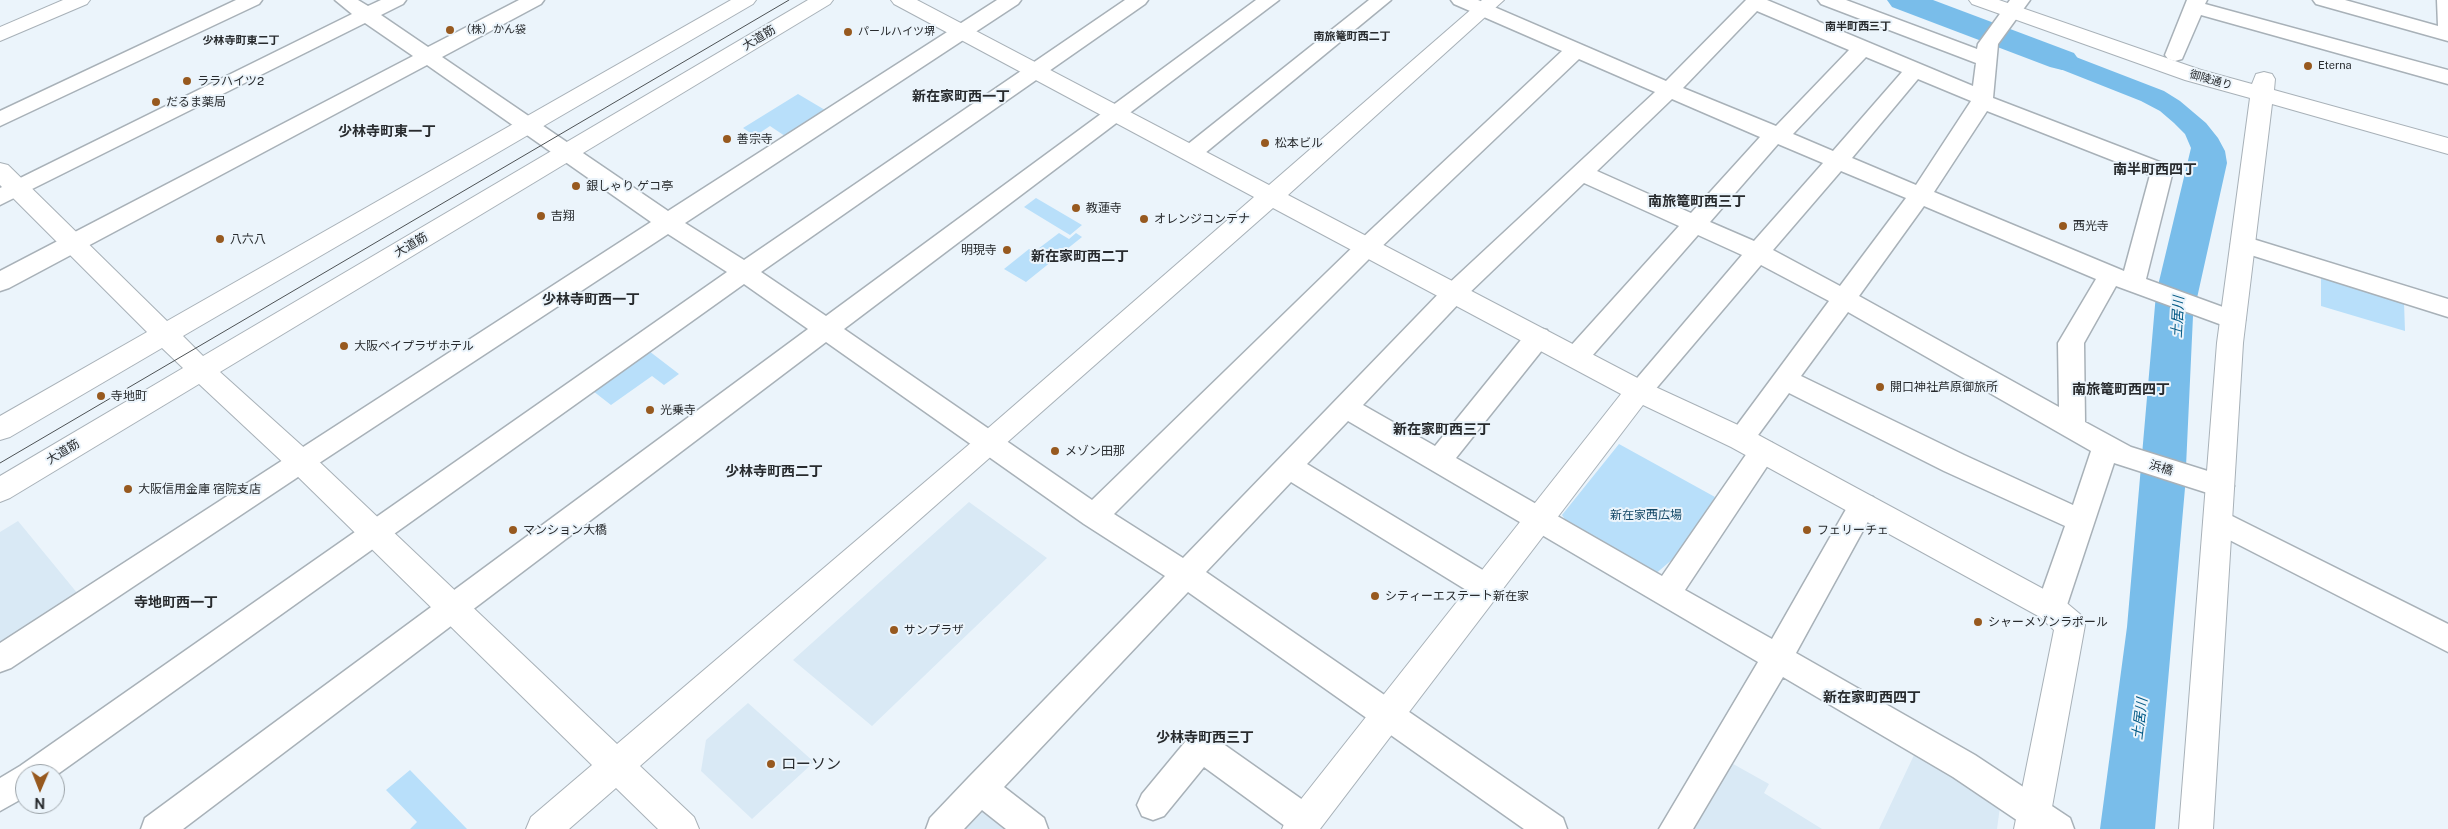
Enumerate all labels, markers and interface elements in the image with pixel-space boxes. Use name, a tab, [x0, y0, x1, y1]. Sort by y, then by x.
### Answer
district label: 南半町西三丁	[1825, 20, 1891, 34]
place label: （株）かん袋	[460, 23, 526, 37]
street label: 大道筋	[740, 23, 778, 53]
marker: （株）かん袋	[444, 24, 456, 36]
place label: パールハイツ堺	[858, 25, 935, 39]
marker: パールハイツ堺	[842, 26, 854, 38]
district label: 南旅篭町西二丁	[1314, 30, 1390, 44]
district label: 少林寺町東二丁	[203, 34, 279, 48]
place label: Eterna	[2318, 59, 2352, 73]
marker: Eterna	[2302, 60, 2314, 72]
street label: 御陵通り	[2188, 68, 2234, 92]
place label: ララハイツ2	[197, 74, 264, 88]
marker: ララハイツ2	[181, 75, 193, 87]
district label: 新在家町西一丁	[912, 89, 1010, 105]
place label: だるま薬局	[166, 95, 226, 109]
marker: だるま薬局	[150, 96, 162, 108]
district label: 少林寺町東一丁	[338, 124, 436, 140]
place label: 善宗寺	[737, 132, 773, 146]
marker: 善宗寺	[721, 133, 733, 145]
place label: 松本ビル	[1275, 136, 1323, 150]
marker: 松本ビル	[1259, 137, 1271, 149]
district label: 南半町西四丁	[2113, 162, 2197, 178]
place label: 銀しゃり ゲコ亭	[586, 179, 673, 193]
marker: 銀しゃり ゲコ亭	[570, 180, 582, 192]
district label: 南旅篭町西三丁	[1648, 194, 1746, 210]
place label: 教蓮寺	[1086, 201, 1122, 215]
marker: 教蓮寺	[1070, 202, 1082, 214]
place label: 吉翔	[551, 209, 575, 223]
marker: 吉翔	[535, 210, 547, 222]
place label: オレンジコンテナ	[1154, 212, 1250, 226]
marker: オレンジコンテナ	[1138, 213, 1150, 225]
place label: 西光寺	[2073, 219, 2109, 233]
marker: 西光寺	[2057, 220, 2069, 232]
street label: 大道筋	[392, 230, 430, 260]
place label: 八六八	[230, 232, 266, 246]
marker: 八六八	[214, 233, 226, 245]
place label: 明現寺	[961, 243, 997, 257]
marker: 明現寺	[1001, 244, 1013, 256]
district label: 新在家町西二丁	[1031, 249, 1129, 265]
district label: 少林寺町西一丁	[542, 292, 640, 308]
water label: 土居川	[2169, 296, 2187, 338]
place label: 大阪ベイプラザホテル	[354, 339, 474, 353]
marker: 大阪ベイプラザホテル	[338, 340, 350, 352]
place label: 開口神社芦原御旅所	[1890, 380, 1998, 394]
marker: 開口神社芦原御旅所	[1874, 381, 1886, 393]
district label: 南旅篭町西四丁	[2072, 382, 2170, 398]
place label: 寺地町	[111, 389, 147, 403]
marker: 寺地町	[95, 390, 107, 402]
place label: 光乗寺	[660, 403, 696, 417]
marker: 光乗寺	[644, 404, 656, 416]
district label: 新在家町西三丁	[1393, 422, 1491, 438]
street label: 大道筋	[44, 437, 82, 467]
place label: メゾン田那	[1065, 444, 1125, 458]
marker: メゾン田那	[1049, 445, 1061, 457]
street label: 浜橋	[2147, 458, 2175, 478]
district label: 少林寺町西二丁	[725, 464, 823, 480]
place label: 大阪信用金庫 宿院支店	[138, 482, 261, 496]
marker: 大阪信用金庫 宿院支店	[122, 483, 134, 495]
park label: 新在家西広場	[1610, 508, 1682, 522]
place label: マンション大橋	[523, 523, 607, 537]
place label: フェリーチェ	[1817, 523, 1889, 537]
marker: マンション大橋	[507, 524, 519, 536]
marker: フェリーチェ	[1801, 524, 1813, 536]
place label: シティーエステート新在家	[1385, 589, 1529, 603]
marker: シティーエステート新在家	[1369, 590, 1381, 602]
district label: 寺地町西一丁	[134, 595, 218, 611]
place label: シャーメゾンラポール	[1988, 615, 2108, 629]
marker: シャーメゾンラポール	[1972, 616, 1984, 628]
place label: サンプラザ	[904, 623, 964, 637]
marker: サンプラザ	[888, 624, 900, 636]
district label: 新在家町西四丁	[1823, 690, 1921, 706]
water label: 土居川	[2129, 697, 2151, 741]
district label: 少林寺町西三丁	[1156, 730, 1254, 746]
place label: ローソン	[781, 755, 841, 773]
marker: ローソン	[765, 758, 777, 770]
north arrow	[15, 764, 65, 814]
text: N	[34, 795, 45, 811]

